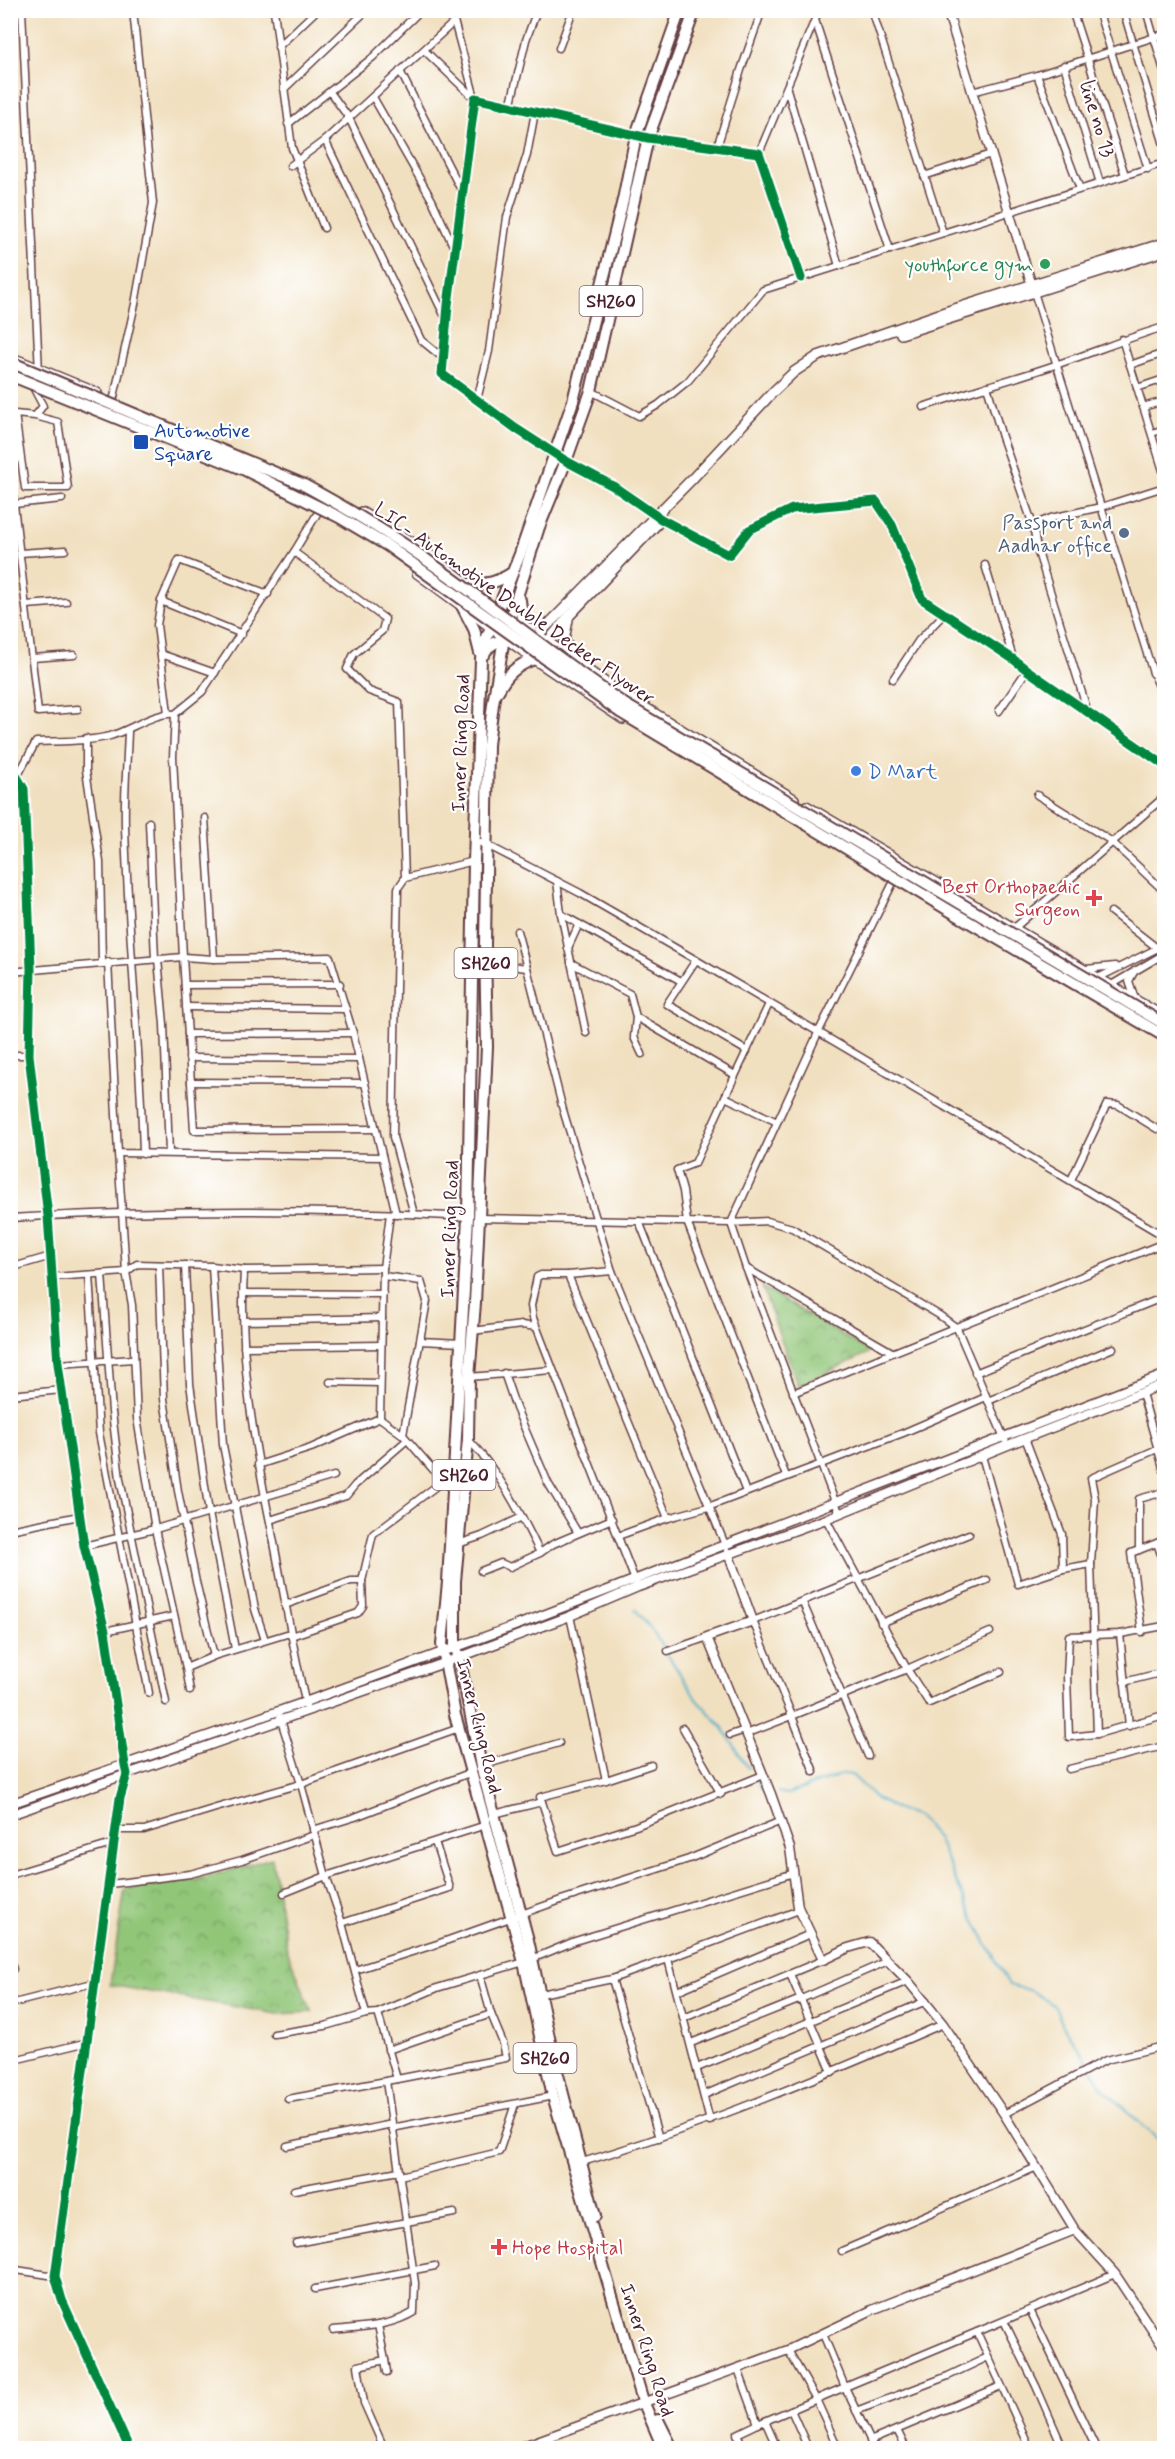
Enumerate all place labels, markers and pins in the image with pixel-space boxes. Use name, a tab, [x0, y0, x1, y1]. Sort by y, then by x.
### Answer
place label: youthforce gym	[905, 252, 1033, 281]
marker: youthforce gym	[1038, 257, 1052, 271]
place label: Automotive Square	[154, 418, 250, 468]
marker: Automotive Square	[132, 433, 150, 451]
place label: Passport and Aadhar office	[998, 510, 1112, 560]
marker: Passport and Aadhar office	[1117, 526, 1131, 540]
place label: D Mart	[868, 759, 937, 786]
marker: D Mart	[849, 764, 863, 778]
place label: Best Orthopaedic Surgeon	[942, 874, 1080, 925]
marker: Best Orthopaedic Surgeon	[1085, 889, 1103, 907]
place label: Hope Hospital	[512, 2235, 623, 2262]
marker: Hope Hospital	[490, 2238, 508, 2256]

